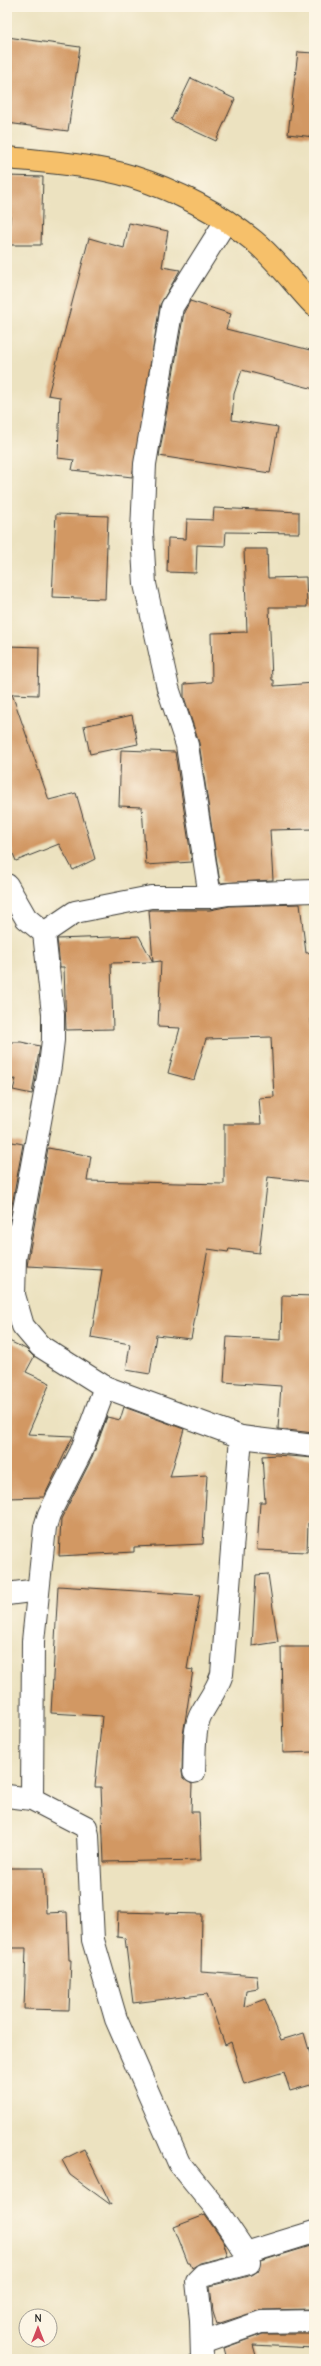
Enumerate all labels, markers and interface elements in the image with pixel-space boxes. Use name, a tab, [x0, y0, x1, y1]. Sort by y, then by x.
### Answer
north arrow	[18, 2308, 58, 2348]
text: N	[34, 2312, 42, 2325]

